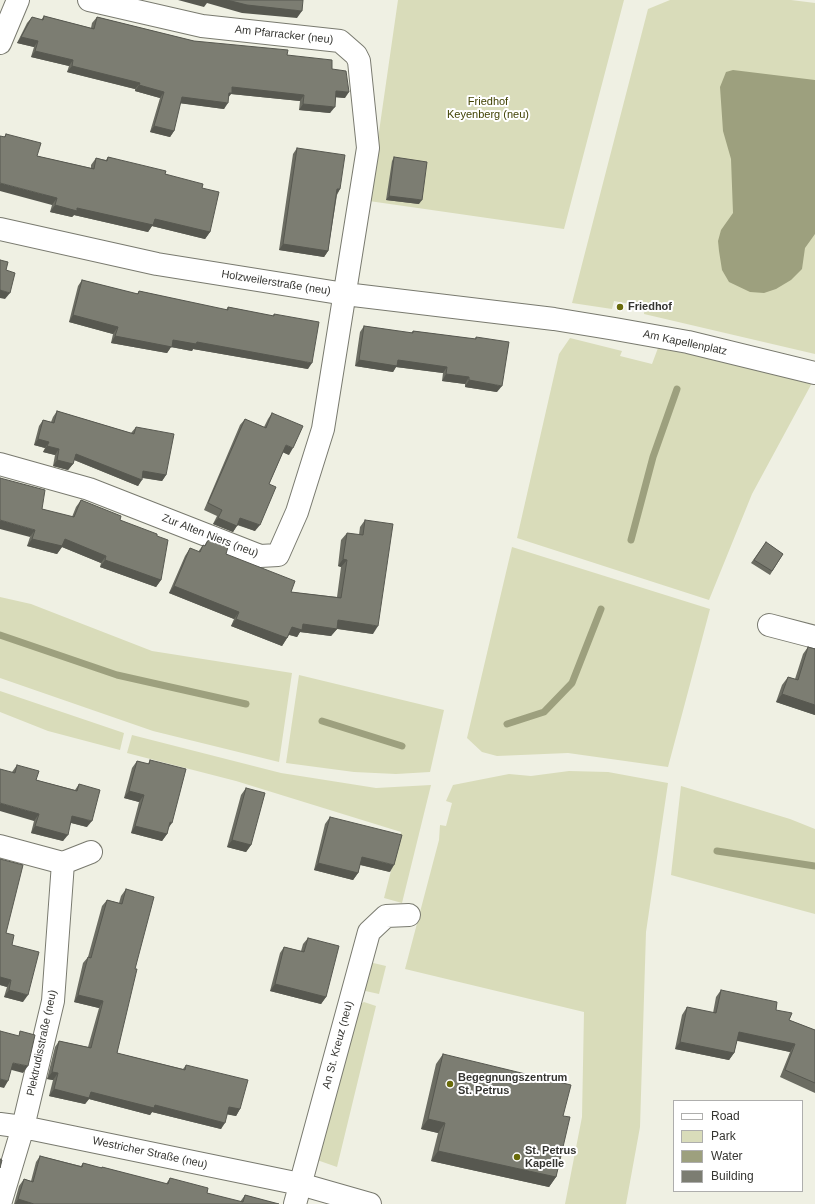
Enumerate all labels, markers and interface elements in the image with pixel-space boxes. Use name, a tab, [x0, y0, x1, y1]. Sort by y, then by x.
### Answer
street label: Am Pfarracker (neu)	[234, 23, 334, 47]
park label: Friedhof Keyenberg (neu)	[447, 95, 529, 121]
street label: Holzweilerstraße (neu)	[220, 268, 332, 298]
place label: Friedhof	[628, 300, 672, 314]
marker: Friedhof	[615, 302, 625, 312]
street label: Am Kapellenplatz	[642, 328, 728, 358]
street label: Zur Alten Niers (neu)	[160, 512, 260, 560]
street label: Plektrudisstraße (neu)	[24, 989, 60, 1097]
street label: An St. Kreuz (neu)	[320, 1000, 356, 1090]
place label: Begegnungszentrum St. Petrus	[458, 1071, 567, 1097]
marker: Begegnungszentrum St. Petrus	[445, 1079, 455, 1089]
legend	[673, 1100, 803, 1192]
text: Road	[711, 1109, 740, 1123]
text: Park	[711, 1129, 736, 1143]
street label: Westricher Straße (neu)	[91, 1134, 209, 1172]
place label: St. Petrus Kapelle	[525, 1144, 576, 1170]
text: Water	[711, 1149, 743, 1163]
marker: St. Petrus Kapelle	[512, 1152, 522, 1162]
text: Building	[711, 1169, 754, 1183]

